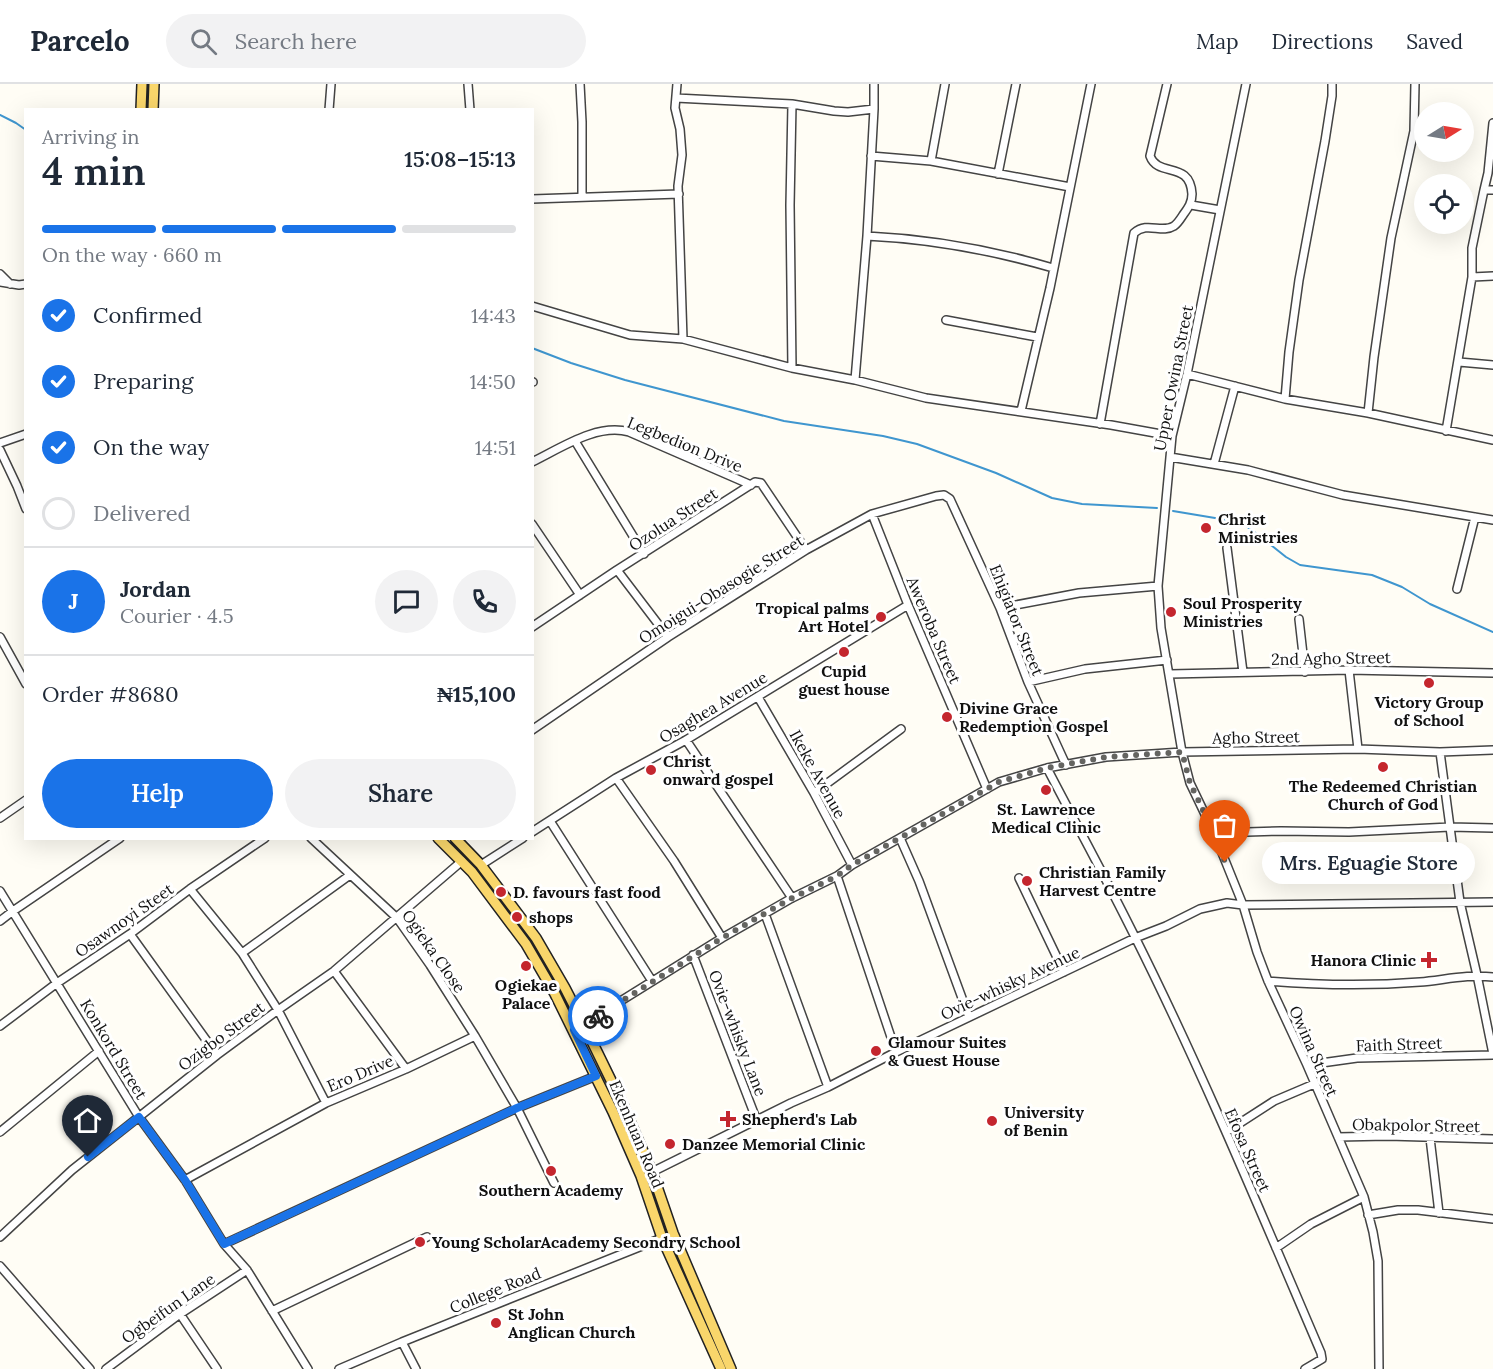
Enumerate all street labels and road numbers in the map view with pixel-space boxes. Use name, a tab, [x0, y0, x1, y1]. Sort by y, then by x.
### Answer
street label: Upper Owina Street	[1149, 302, 1197, 453]
street label: Legbedion Drive	[625, 412, 746, 476]
street label: Ozolua Street	[625, 482, 722, 555]
street label: Omoigui-Obasogie Street	[635, 530, 808, 648]
street label: Ehigiator Street	[986, 562, 1049, 679]
street label: Aweroba Street	[902, 573, 966, 687]
street label: 2nd Agho Street	[1271, 647, 1392, 669]
street label: Osaghea Avenue	[655, 667, 771, 747]
street label: Ikeke Avenue	[785, 726, 851, 822]
street label: Agho Street	[1211, 726, 1301, 748]
street label: Osawnoyi Steet	[71, 878, 178, 961]
street label: Ogieka Close	[398, 906, 470, 997]
street label: Ovie-whisky Avenue	[937, 942, 1083, 1024]
street label: Ovie-whisky Lane	[705, 967, 771, 1099]
street label: Konkord Street	[76, 995, 152, 1104]
street label: Ozigbo Street	[174, 997, 269, 1075]
street label: Owina Street	[1285, 1002, 1343, 1100]
street label: Faith Street	[1355, 1032, 1443, 1056]
street label: Ero Drive	[324, 1050, 397, 1096]
street label: Ekenhuan Road	[605, 1077, 669, 1191]
street label: Efosa Street	[1221, 1105, 1276, 1196]
street label: Obakpolor Street	[1352, 1114, 1481, 1136]
street label: College Road	[446, 1262, 544, 1317]
street label: Ogbeifun Lane	[117, 1268, 219, 1348]

